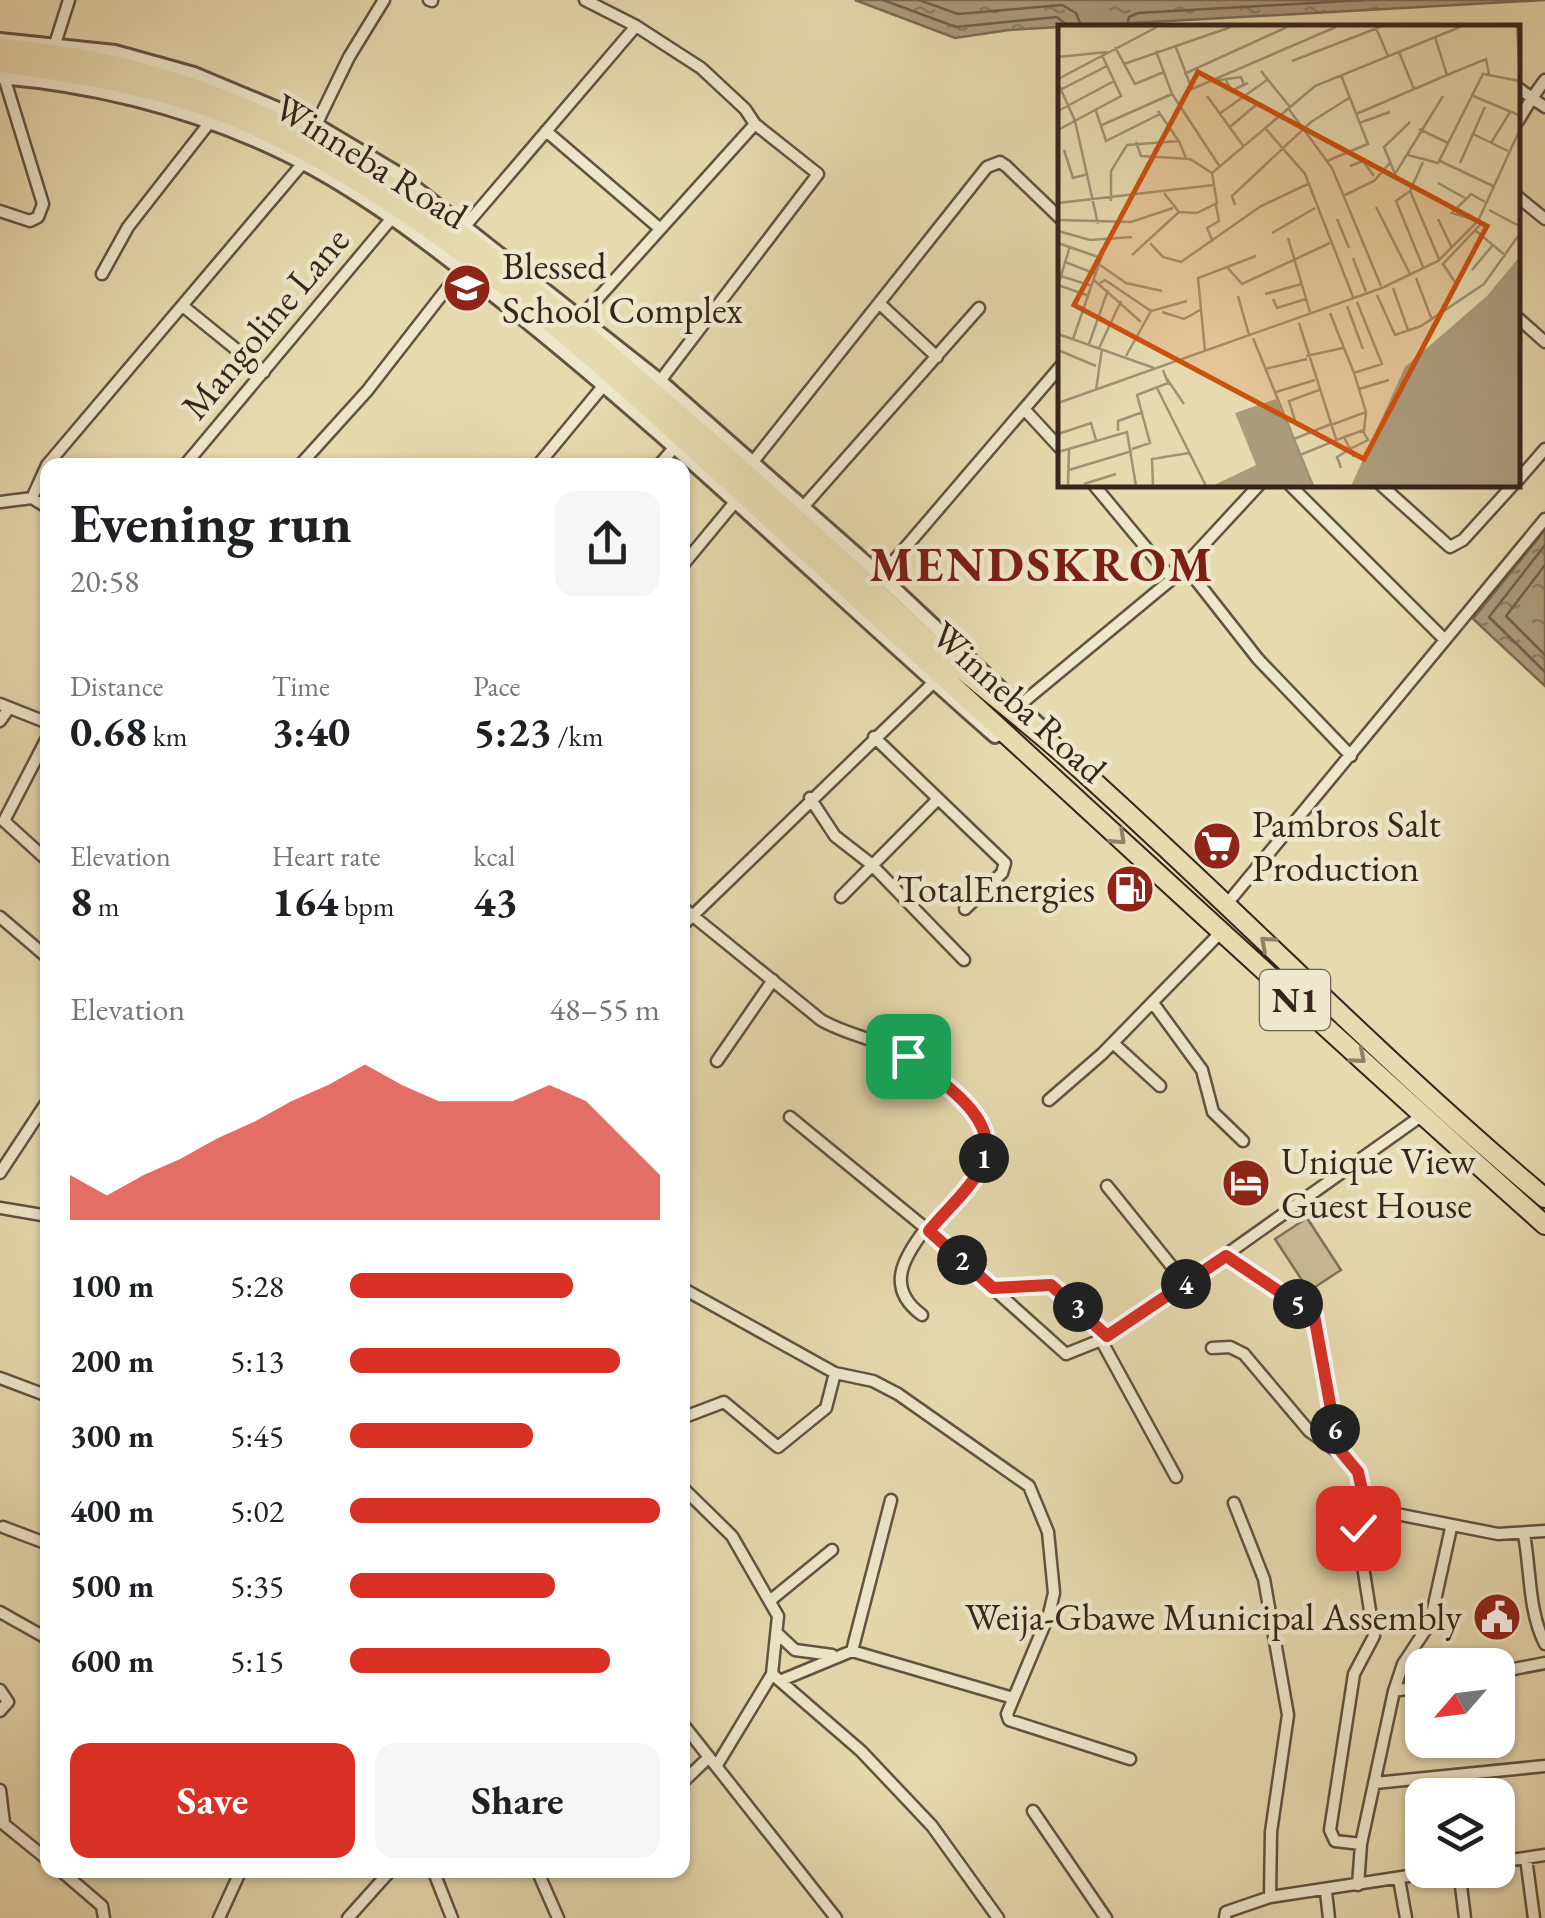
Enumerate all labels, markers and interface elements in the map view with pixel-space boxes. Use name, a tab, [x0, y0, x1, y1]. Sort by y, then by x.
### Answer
inset map	[1058, 25, 1520, 488]
street label: Winneba Road	[265, 82, 478, 240]
street label: Mangoline Lane	[170, 216, 359, 429]
place label: Blessed School Complex	[502, 241, 743, 334]
school or university icon: Blessed School Complex	[441, 262, 493, 314]
text: Evening run	[70, 487, 352, 558]
button: share	[555, 491, 660, 596]
district label: MENDSKROM	[869, 533, 1215, 595]
text: 20:58	[70, 560, 139, 602]
street label: Winneba Road	[921, 610, 1118, 794]
text: Distance	[70, 668, 164, 704]
text: Time	[272, 668, 330, 704]
text: Pace	[473, 668, 520, 704]
text: 0.68	[70, 704, 147, 759]
text: 3:40	[272, 704, 350, 759]
text: 5:23	[473, 704, 552, 759]
text: km	[147, 718, 188, 754]
text: /km	[552, 718, 604, 754]
place label: Pambros Salt Production	[1252, 799, 1441, 892]
supermarket icon: Pambros Salt Production	[1191, 820, 1243, 872]
one-way arrow	[1107, 826, 1126, 844]
text: Elevation	[70, 838, 171, 874]
text: Heart rate	[272, 838, 380, 874]
text: kcal	[473, 838, 515, 874]
fuel station icon: TotalEnergies	[1104, 863, 1156, 915]
place label: TotalEnergies	[897, 864, 1095, 913]
text: 8	[70, 874, 92, 929]
text: 164	[272, 874, 338, 929]
text: 43	[473, 874, 518, 929]
text: m	[92, 888, 120, 924]
text: bpm	[338, 888, 395, 924]
one-way arrow	[1260, 937, 1279, 955]
road number: N1	[1260, 970, 1330, 1030]
text: Elevation	[70, 988, 185, 1030]
text: 48–55 m	[550, 988, 660, 1030]
pin	[866, 1014, 951, 1099]
icon: arrive	[881, 1029, 936, 1084]
one-way arrow	[1347, 1045, 1366, 1063]
pin: 1	[959, 1133, 1009, 1183]
place label: Unique View Guest House	[1281, 1136, 1477, 1229]
text: 1	[977, 1140, 991, 1176]
hotel icon: Unique View Guest House	[1220, 1157, 1272, 1209]
pin: 2	[937, 1235, 987, 1285]
text: 2	[955, 1242, 969, 1278]
pin: 4	[1161, 1259, 1211, 1309]
text: 100 m	[70, 1265, 154, 1307]
text: 5:28	[230, 1265, 284, 1307]
text: 4	[1179, 1266, 1193, 1302]
pin: 5	[1273, 1279, 1323, 1329]
pin: 3	[1053, 1282, 1103, 1332]
text: 5	[1291, 1286, 1305, 1322]
text: 3	[1071, 1289, 1085, 1325]
text: 200 m	[70, 1340, 154, 1382]
text: 5:13	[230, 1340, 284, 1382]
pin: 6	[1310, 1404, 1360, 1454]
text: 6	[1328, 1411, 1342, 1447]
text: 300 m	[70, 1415, 154, 1457]
text: 5:45	[230, 1415, 284, 1457]
pin	[1316, 1486, 1401, 1571]
text: 400 m	[70, 1490, 154, 1532]
text: 5:02	[230, 1490, 284, 1532]
icon: check	[1331, 1501, 1386, 1556]
text: 500 m	[70, 1565, 154, 1607]
text: 5:35	[230, 1565, 284, 1607]
public building icon: Weija-Gbawe Municipal Assembly	[1471, 1591, 1523, 1643]
place label: Weija-Gbawe Municipal Assembly	[965, 1592, 1462, 1641]
text: 600 m	[70, 1640, 154, 1682]
text: 5:15	[230, 1640, 284, 1682]
north arrow	[1405, 1648, 1515, 1758]
map controls	[1405, 1648, 1515, 1888]
button: Save	[70, 1743, 355, 1858]
button: Share	[375, 1743, 660, 1858]
button: layers	[1405, 1778, 1515, 1888]

